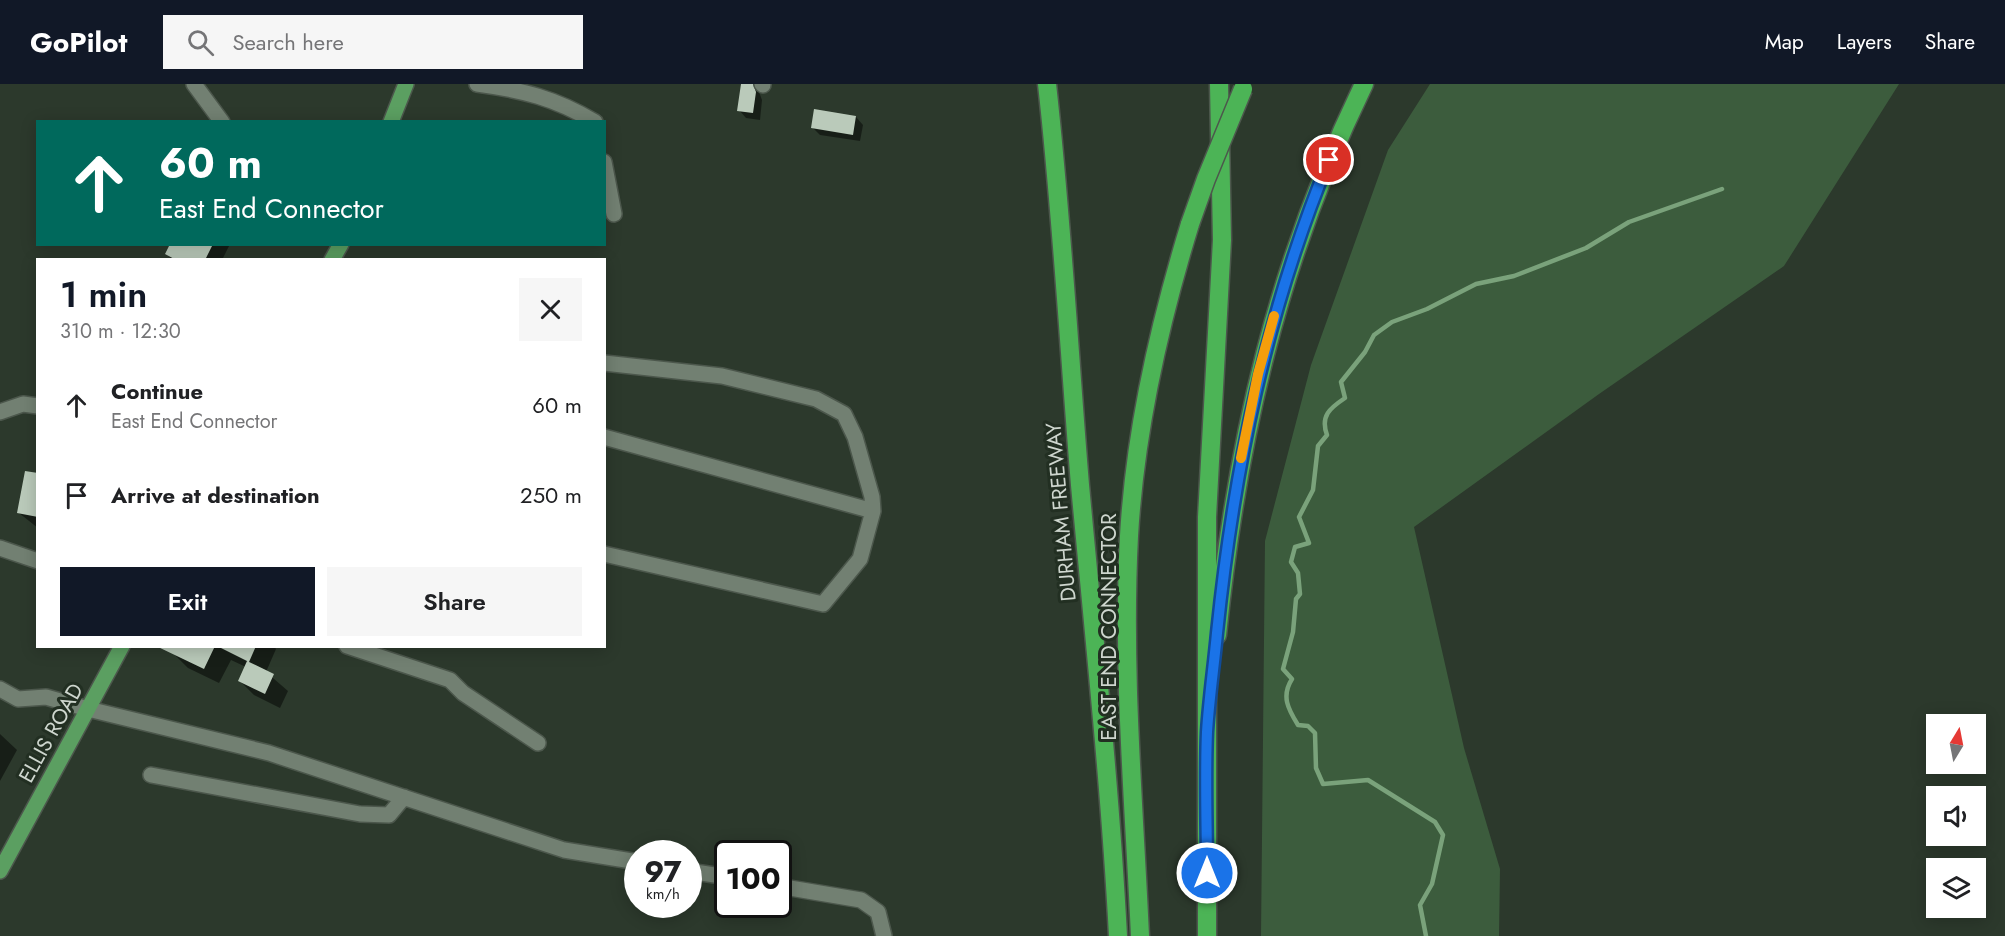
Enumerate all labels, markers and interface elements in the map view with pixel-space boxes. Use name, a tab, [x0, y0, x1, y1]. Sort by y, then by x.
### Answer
search box	[163, 15, 583, 69]
text: GoPilot	[30, 22, 127, 63]
icon: search	[184, 26, 217, 59]
text: Search here	[232, 26, 344, 58]
text: Map	[1765, 27, 1804, 57]
text: Layers	[1837, 27, 1892, 57]
text: Share	[1925, 27, 1975, 57]
text: 60 m	[159, 133, 262, 194]
pin	[1303, 134, 1354, 185]
icon: arrive	[1312, 143, 1345, 176]
icon: ahead	[60, 144, 138, 222]
text: East End Connector	[159, 189, 384, 228]
text: 1 min	[60, 268, 147, 320]
button: close	[519, 278, 582, 341]
text: 310 m · 12:30	[60, 317, 181, 346]
text: Continue	[111, 375, 203, 407]
icon: ahead	[60, 389, 93, 422]
text: 60 m	[532, 389, 582, 421]
text: East End Connector	[111, 407, 277, 436]
street label: DURHAM FREEWAY	[1038, 421, 1084, 603]
icon: arrive	[60, 479, 93, 512]
text: Arrive at destination	[111, 479, 320, 511]
text: 250 m	[520, 479, 582, 511]
street label: EAST END CONNECTOR	[1094, 513, 1124, 741]
button: Exit	[60, 567, 315, 636]
button: Share	[327, 567, 582, 636]
street label: ELLIS ROAD	[11, 678, 91, 788]
north arrow	[1926, 714, 1986, 774]
map controls	[1926, 714, 1986, 918]
button: sound	[1926, 786, 1986, 846]
speed limit sign: 100	[714, 840, 792, 918]
position arrow	[1175, 841, 1239, 905]
text: 97	[644, 850, 682, 893]
button: layers	[1926, 858, 1986, 918]
text: km/h	[646, 883, 680, 905]

